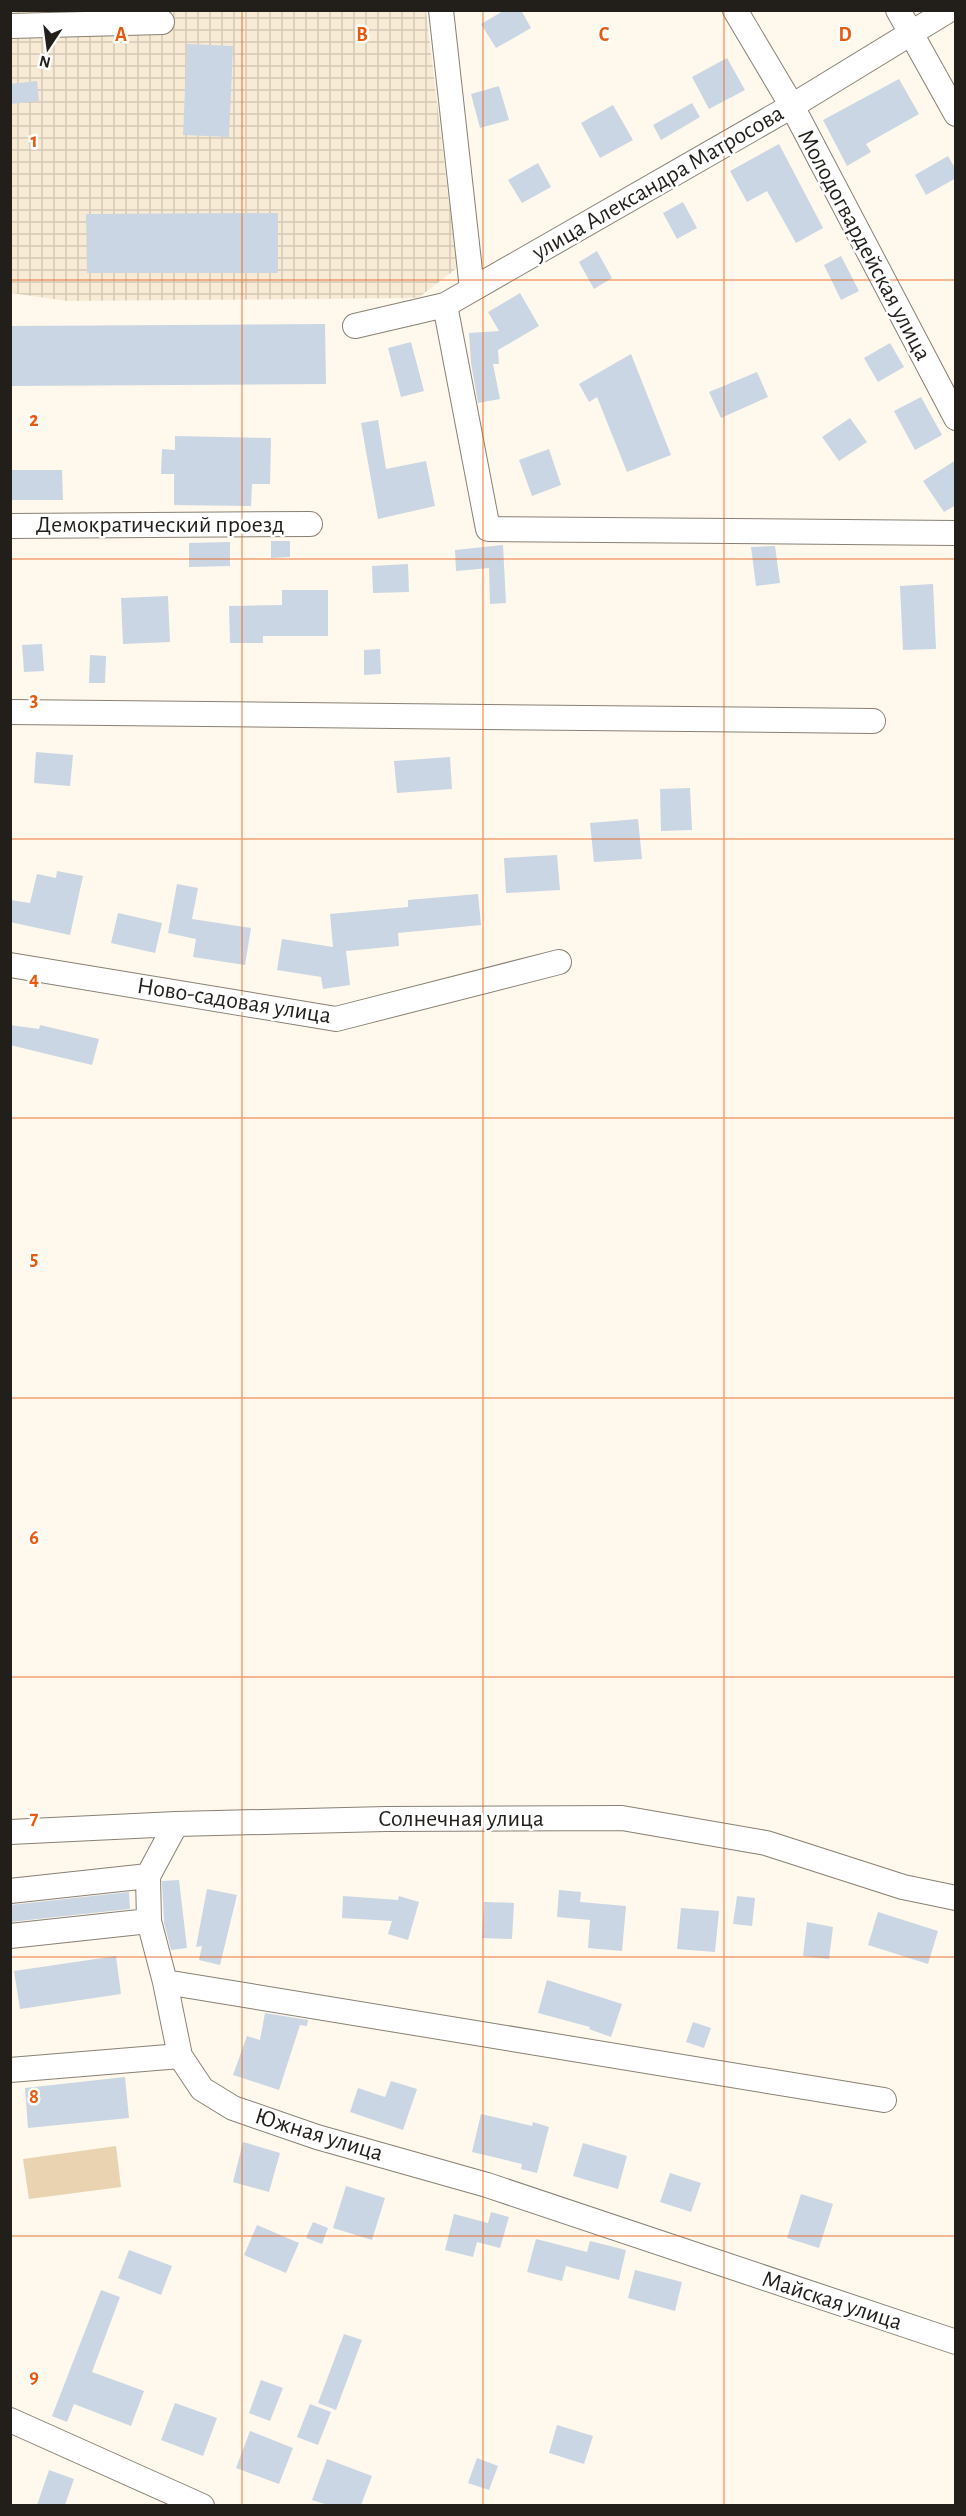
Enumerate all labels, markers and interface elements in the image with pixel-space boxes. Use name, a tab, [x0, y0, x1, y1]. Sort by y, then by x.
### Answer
north arrow	[18, 18, 78, 78]
text: A	[115, 25, 127, 45]
text: B	[356, 25, 368, 45]
text: C	[599, 25, 610, 45]
text: D	[838, 25, 852, 45]
text: N	[38, 53, 52, 71]
street label: улица Александра Матросова	[527, 101, 788, 265]
street label: Молодогвардейская улица	[793, 126, 935, 364]
text: 1	[30, 131, 38, 151]
text: 2	[29, 410, 39, 430]
street label: Демократический проезд	[36, 513, 284, 537]
text: 3	[30, 690, 38, 710]
text: 4	[29, 969, 39, 989]
street label: Ново-садовая улица	[135, 974, 333, 1028]
text: 5	[30, 1249, 38, 1269]
text: 6	[29, 1528, 39, 1548]
street label: Солнечная улица	[378, 1807, 544, 1831]
text: 7	[30, 1808, 39, 1828]
text: 8	[29, 2087, 39, 2107]
street label: Южная улица	[252, 2104, 386, 2166]
street label: Майская улица	[759, 2267, 905, 2335]
text: 9	[29, 2367, 39, 2387]

